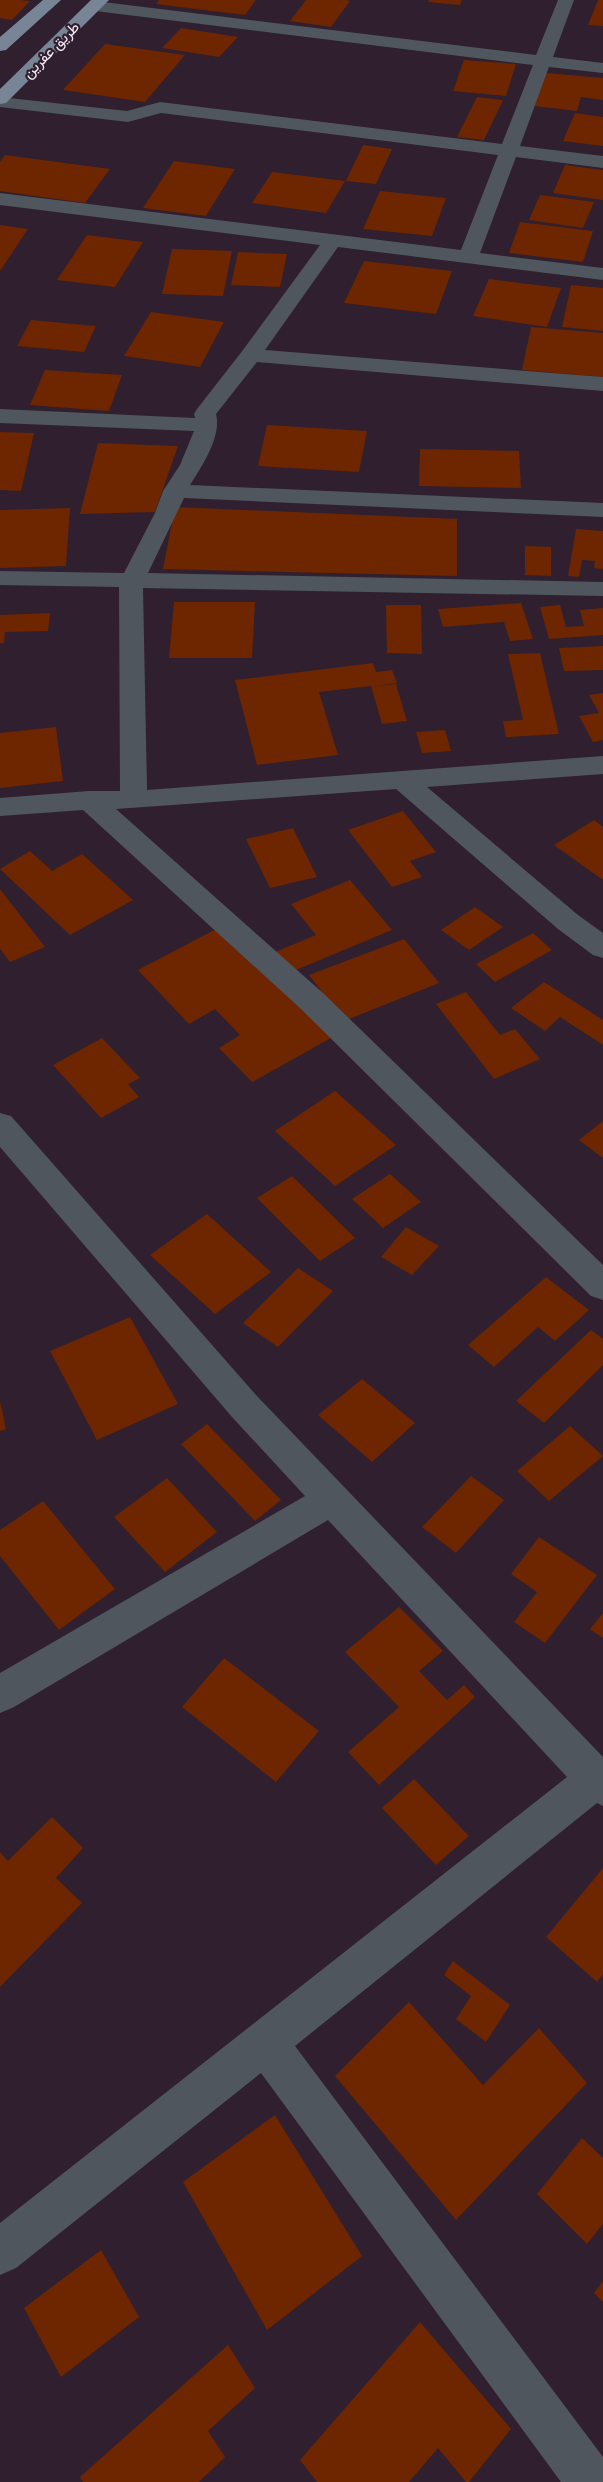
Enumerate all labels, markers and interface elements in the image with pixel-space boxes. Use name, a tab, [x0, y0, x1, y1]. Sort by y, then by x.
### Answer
street label: طريق عفرين	[18, 16, 84, 83]

